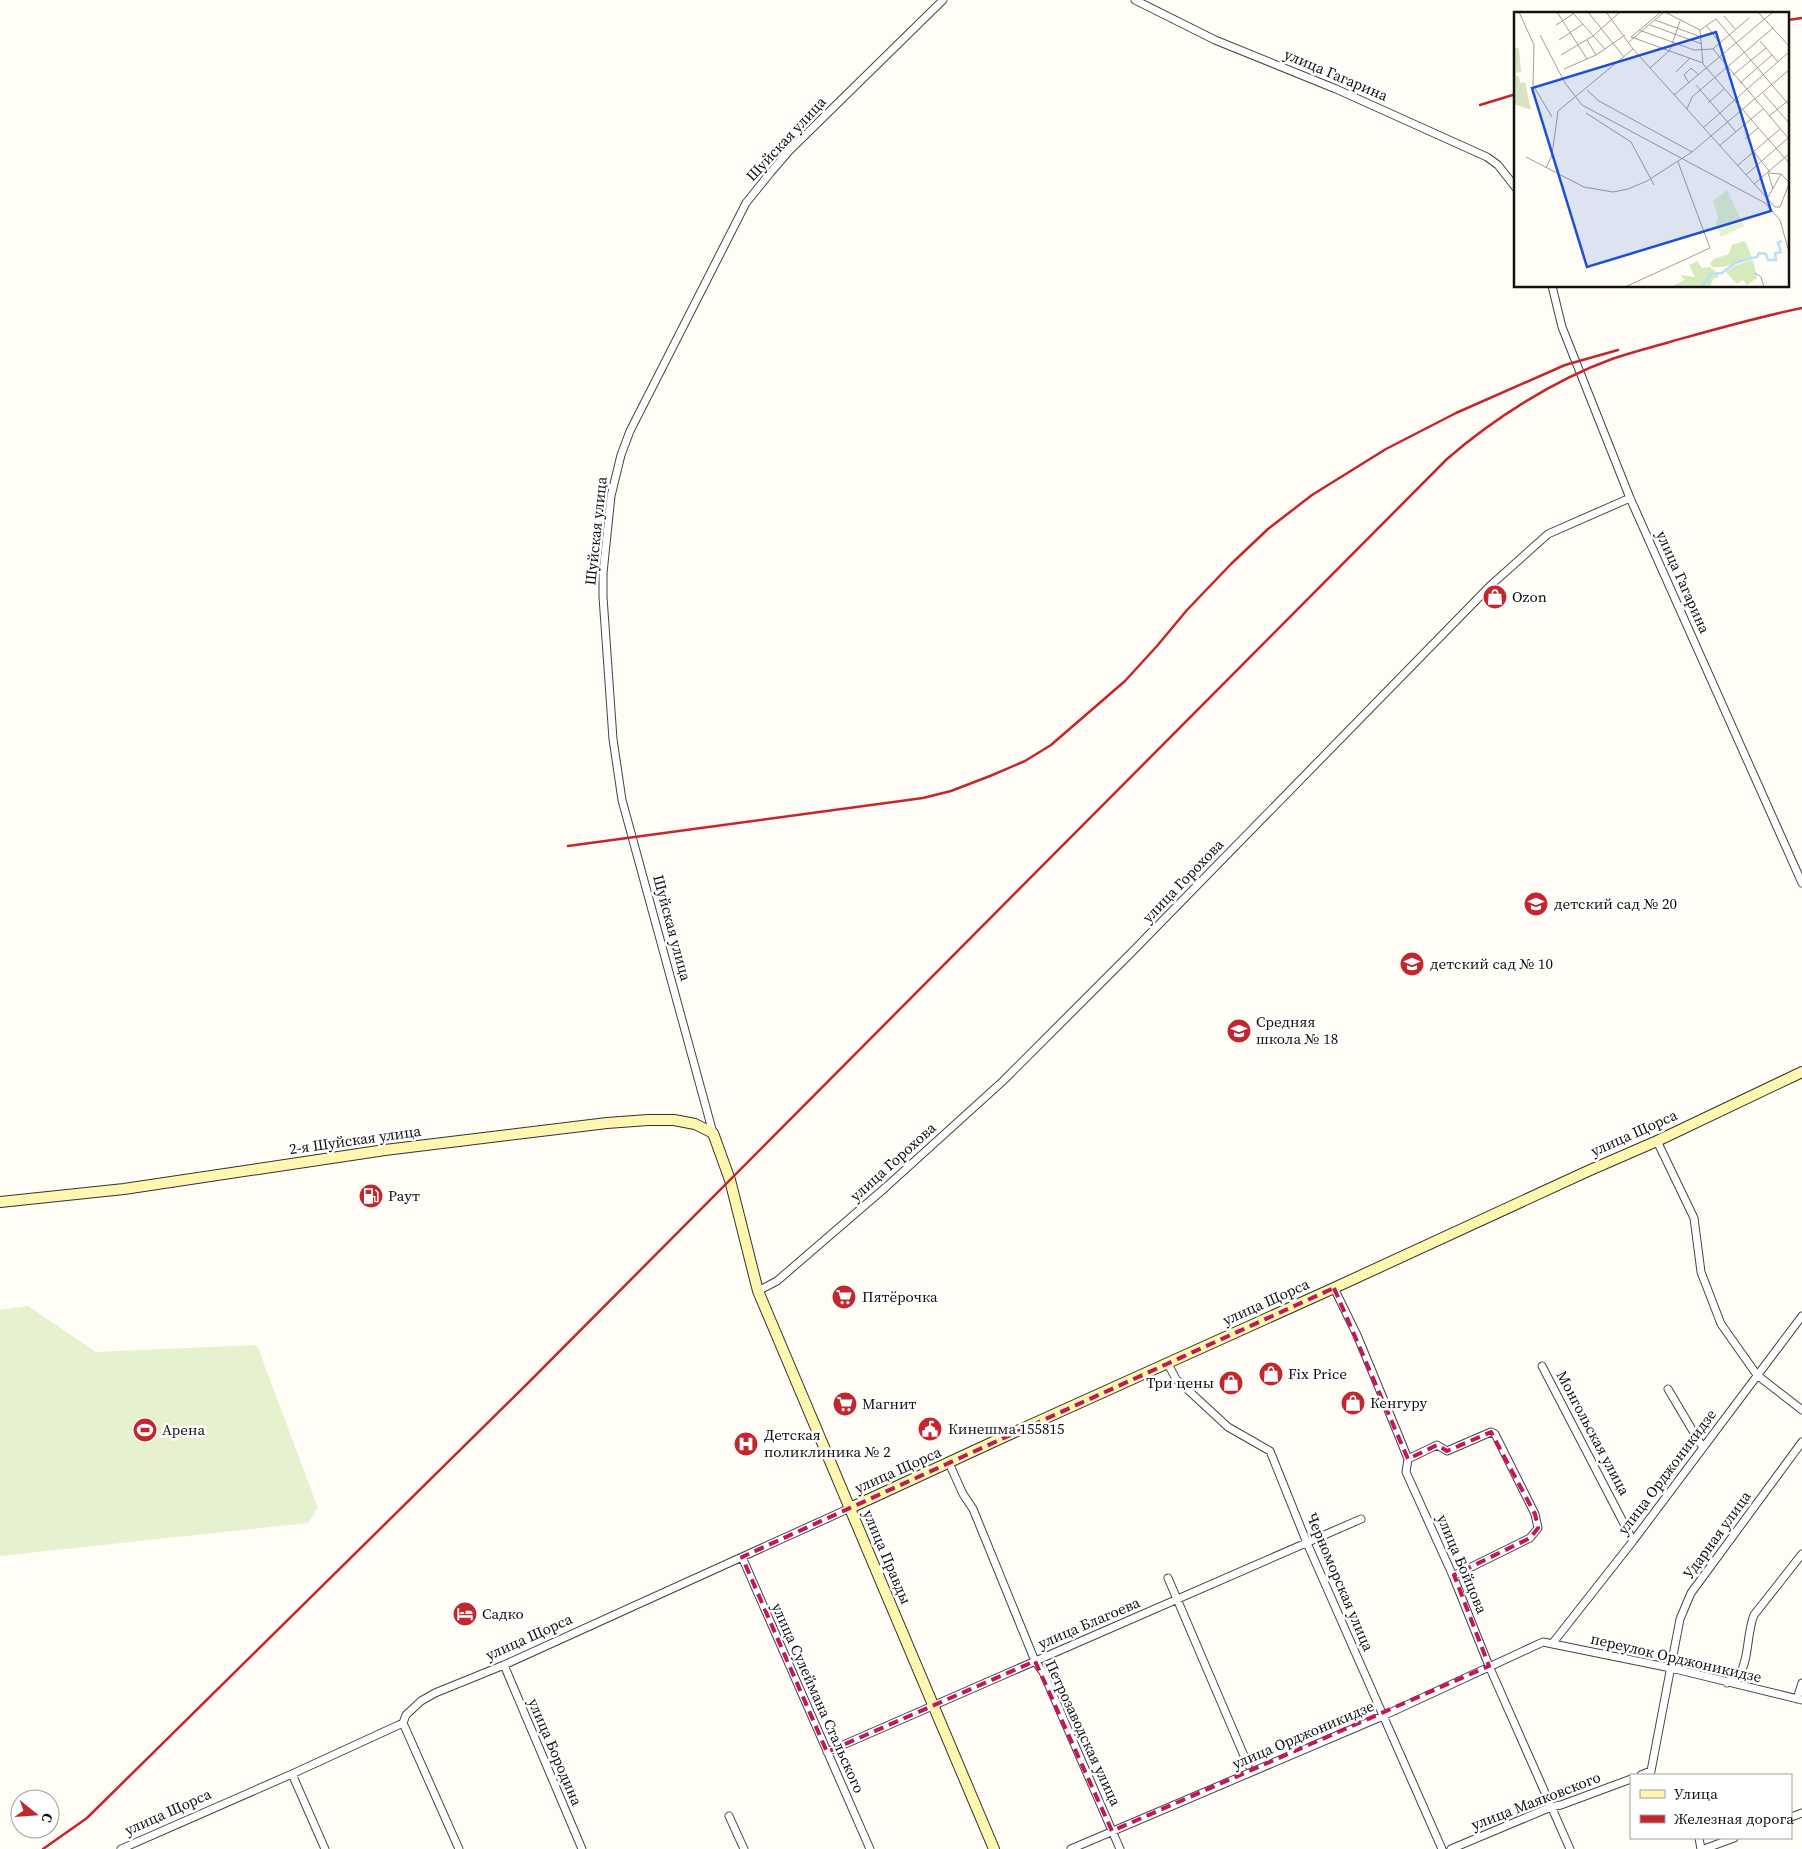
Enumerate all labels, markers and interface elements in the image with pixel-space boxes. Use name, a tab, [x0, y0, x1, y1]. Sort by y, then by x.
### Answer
inset map	[1514, 12, 1790, 288]
street label: улица Гагарина	[1281, 43, 1392, 106]
street label: Шуйская улица	[741, 91, 831, 186]
street label: Шуйская улица	[579, 475, 612, 586]
street label: улица Гагарина	[1651, 527, 1716, 637]
shop icon: Ozon	[1482, 584, 1508, 610]
place label: Ozon	[1512, 586, 1547, 607]
street label: улица Горохова	[1137, 834, 1228, 927]
street label: Шуйская улица	[648, 872, 697, 984]
school or university icon: детский сад № 20	[1523, 891, 1549, 917]
place label: детский сад № 20	[1554, 893, 1677, 914]
school or university icon: детский сад № 10	[1399, 951, 1425, 977]
place label: детский сад № 10	[1430, 953, 1553, 974]
place label: Средняя школа № 18	[1256, 1011, 1338, 1049]
school or university icon: Средняя школа № 18	[1226, 1018, 1252, 1044]
street label: улица Щорса	[1587, 1104, 1681, 1161]
street label: улица Горохова	[845, 1117, 940, 1206]
street label: 2-я Шуйская улица	[288, 1120, 422, 1159]
fuel station icon: Раут	[358, 1183, 384, 1209]
place label: Раут	[388, 1185, 420, 1206]
street label: улица Щорса	[1219, 1273, 1313, 1330]
supermarket icon: Пятёрочка	[831, 1284, 857, 1310]
place label: Пятёрочка	[862, 1286, 938, 1307]
shop icon: Fix Price	[1258, 1361, 1284, 1387]
place label: Fix Price	[1288, 1363, 1347, 1384]
street label: Монгольская улица	[1552, 1367, 1635, 1499]
shop icon: Три цены	[1218, 1370, 1244, 1396]
place label: Три цены	[1146, 1372, 1214, 1393]
shop icon: Кенгуру	[1340, 1390, 1366, 1416]
supermarket icon: Магнит	[832, 1391, 858, 1417]
place label: Кенгуру	[1370, 1392, 1428, 1413]
place label: Магнит	[862, 1393, 917, 1414]
street label: улица Орджоникидзе	[1612, 1404, 1721, 1539]
public building icon: Кинешма 155815	[917, 1416, 943, 1442]
sports icon: Арена	[132, 1417, 158, 1443]
place label: Кинешма 155815	[948, 1418, 1065, 1439]
place label: Арена	[162, 1419, 205, 1440]
place label: Детская поликлиника № 2	[764, 1424, 891, 1462]
hospital icon: Детская поликлиника № 2	[733, 1431, 759, 1457]
street label: улица Щорса	[851, 1441, 945, 1498]
street label: Ударная улица	[1678, 1486, 1756, 1583]
street label: улица Правды	[858, 1506, 917, 1607]
street label: Черноморская улица	[1302, 1509, 1379, 1655]
street label: улица Бойцова	[1432, 1511, 1493, 1617]
street label: улица Благоева	[1035, 1591, 1143, 1654]
street label: улица Сулеймана Стальского	[767, 1599, 870, 1796]
hotel icon: Садко	[452, 1601, 478, 1627]
place label: Садко	[482, 1603, 524, 1624]
street label: улица Щорса	[482, 1608, 576, 1665]
street label: переулок Орджоникидзе	[1589, 1628, 1764, 1687]
street label: Петрозаводская улица	[1040, 1656, 1127, 1810]
street label: улица Бородина	[523, 1695, 588, 1809]
street label: улица Орджоникидзе	[1229, 1695, 1377, 1774]
street label: улица Маяковского	[1468, 1766, 1604, 1835]
legend	[1630, 1774, 1792, 1839]
street label: улица Щорса	[121, 1783, 215, 1840]
text: Улица	[1674, 1783, 1718, 1804]
north arrow	[10, 1789, 60, 1839]
text: Железная дорога	[1674, 1808, 1794, 1829]
text: С	[37, 1811, 58, 1825]

